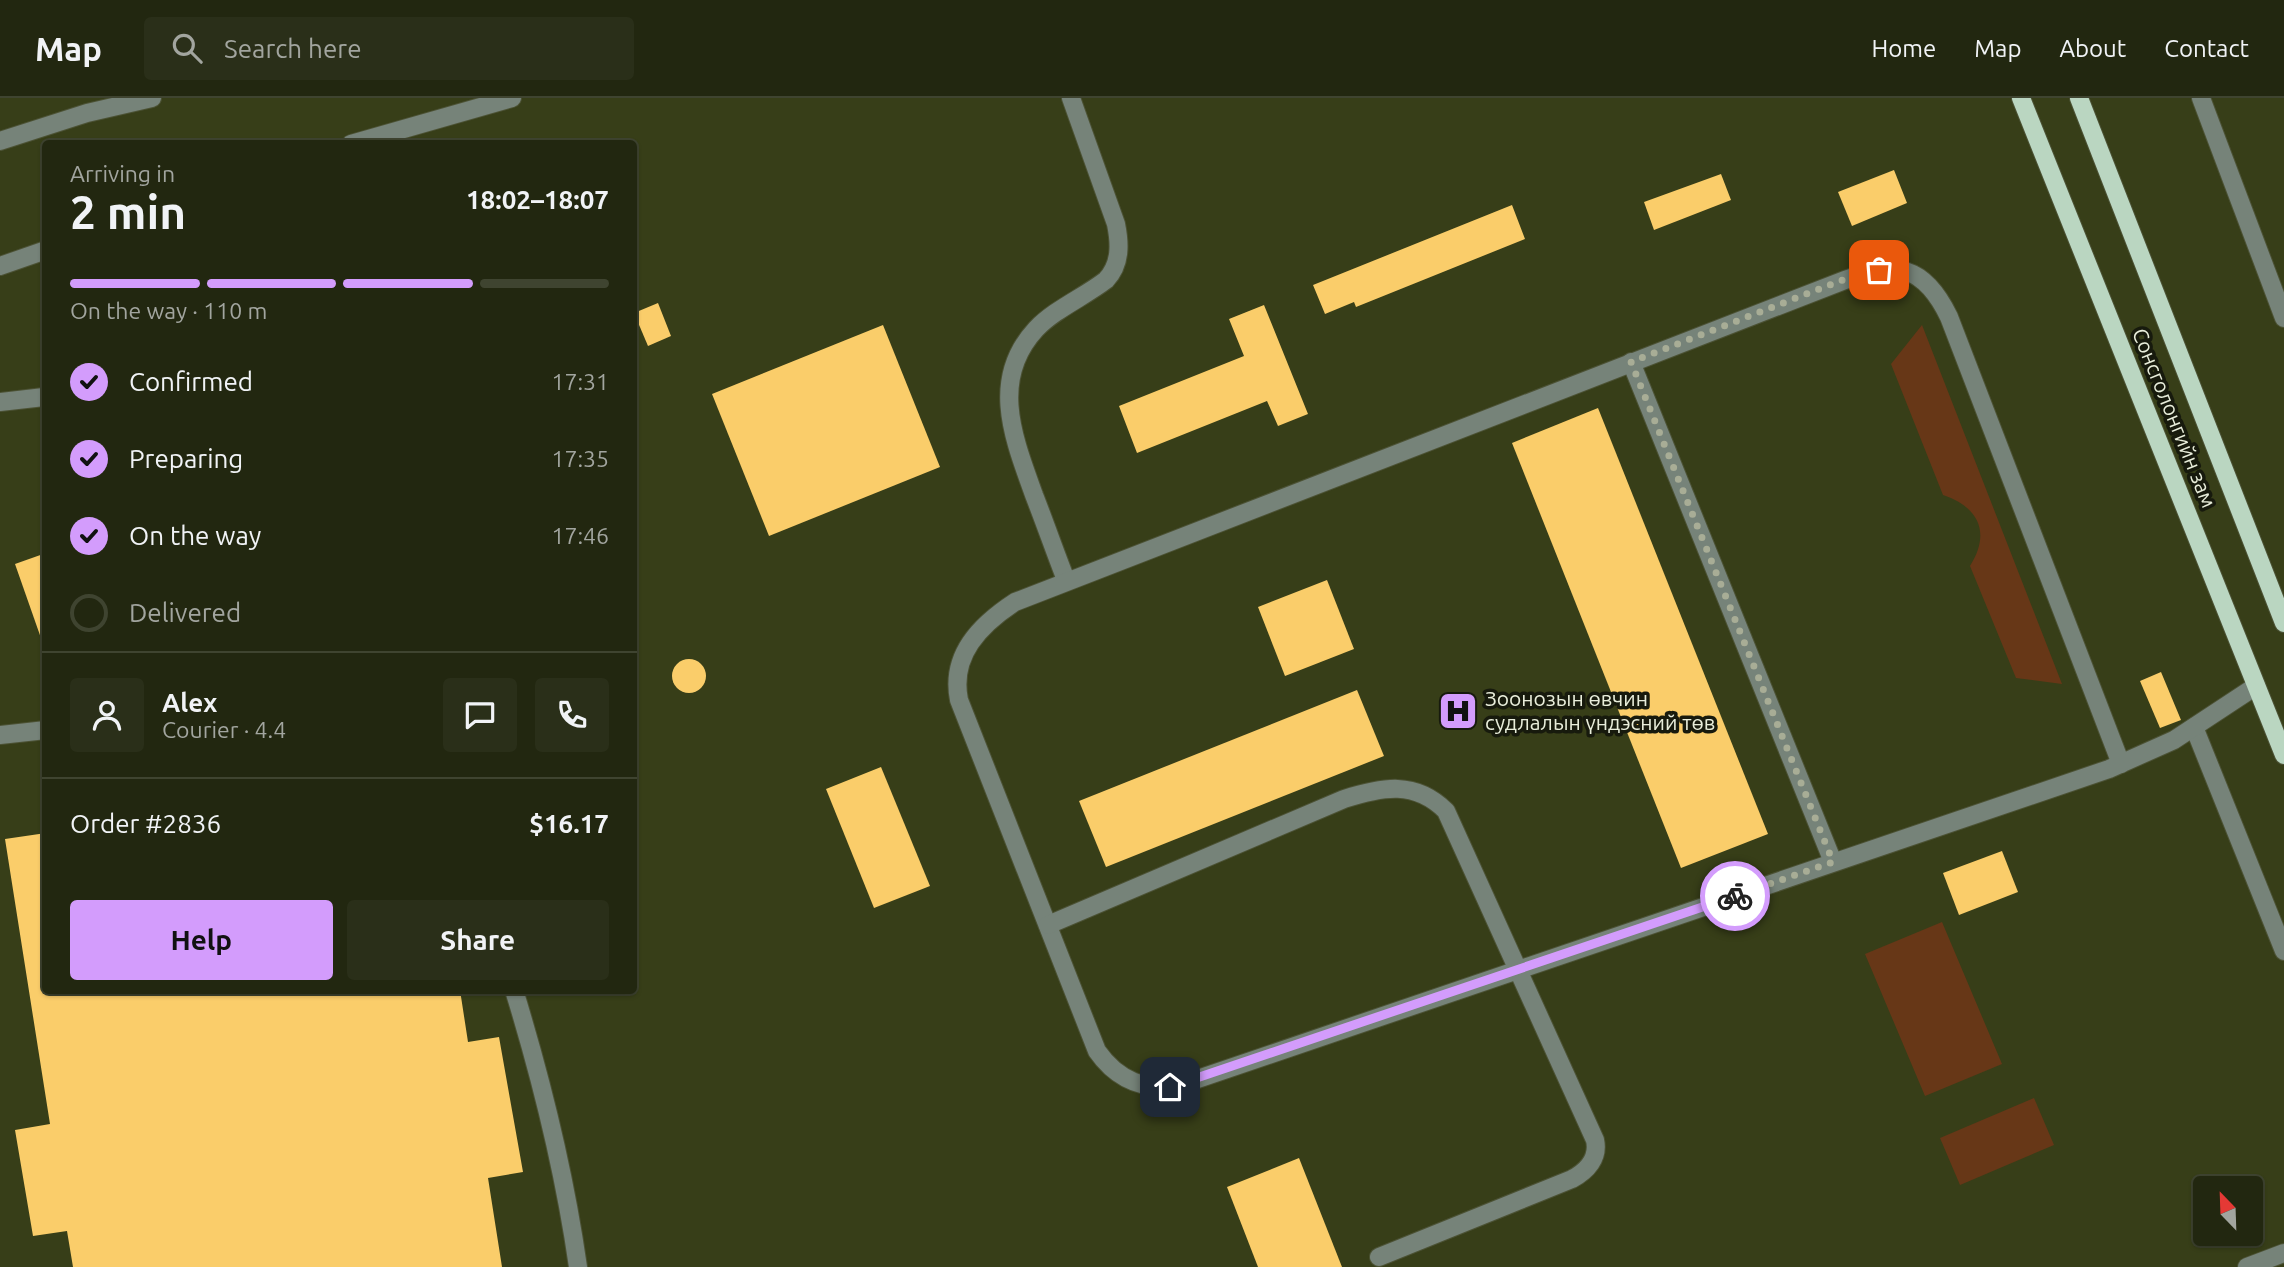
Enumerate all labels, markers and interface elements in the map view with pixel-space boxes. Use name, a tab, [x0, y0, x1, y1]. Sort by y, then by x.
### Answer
search box	[144, 17, 634, 80]
icon: search	[168, 29, 206, 67]
text: Map	[35, 30, 102, 67]
text: Search here	[224, 34, 362, 63]
text: Home	[1871, 35, 1936, 62]
text: Map	[1974, 35, 2021, 62]
text: About	[2059, 35, 2126, 62]
text: Contact	[2164, 35, 2249, 62]
text: Arriving in	[70, 161, 175, 186]
text: 18:02–18:07	[466, 185, 609, 214]
text: 2 min	[70, 186, 186, 238]
pin	[1849, 240, 1909, 300]
icon: bag	[1860, 251, 1898, 289]
text: On the way · 110 m	[70, 298, 267, 323]
street label: Сонсголонгийн зам	[2128, 324, 2222, 511]
icon: check	[70, 363, 108, 401]
text: Confirmed	[129, 367, 253, 396]
text: 17:31	[551, 369, 609, 394]
icon: check	[70, 440, 108, 478]
text: Preparing	[129, 444, 243, 473]
text: 17:35	[551, 446, 609, 471]
icon: check	[70, 517, 108, 555]
text: On the way	[129, 521, 261, 550]
text: 17:46	[551, 523, 609, 548]
text: Delivered	[129, 598, 241, 627]
button: person	[70, 678, 144, 752]
button: chat	[443, 678, 517, 752]
button: phone	[535, 678, 609, 752]
place label: Зоонозын өвчин судлалын үндэсний төв	[1485, 686, 1715, 734]
text: Alex	[162, 688, 217, 717]
hospital icon: Зоонозын өвчин судлалын үндэсний төв	[1437, 690, 1479, 732]
text: Courier · 4.4	[162, 717, 286, 742]
text: Order #2836	[70, 809, 221, 838]
text: $16.17	[529, 809, 609, 838]
courier	[1700, 861, 1770, 931]
icon: bike	[1716, 877, 1754, 915]
button: Help	[70, 900, 333, 980]
button: Share	[347, 900, 609, 980]
pin	[1140, 1057, 1200, 1117]
icon: home	[1151, 1068, 1189, 1106]
north arrow	[2193, 1176, 2263, 1246]
map controls	[2193, 1176, 2263, 1246]

